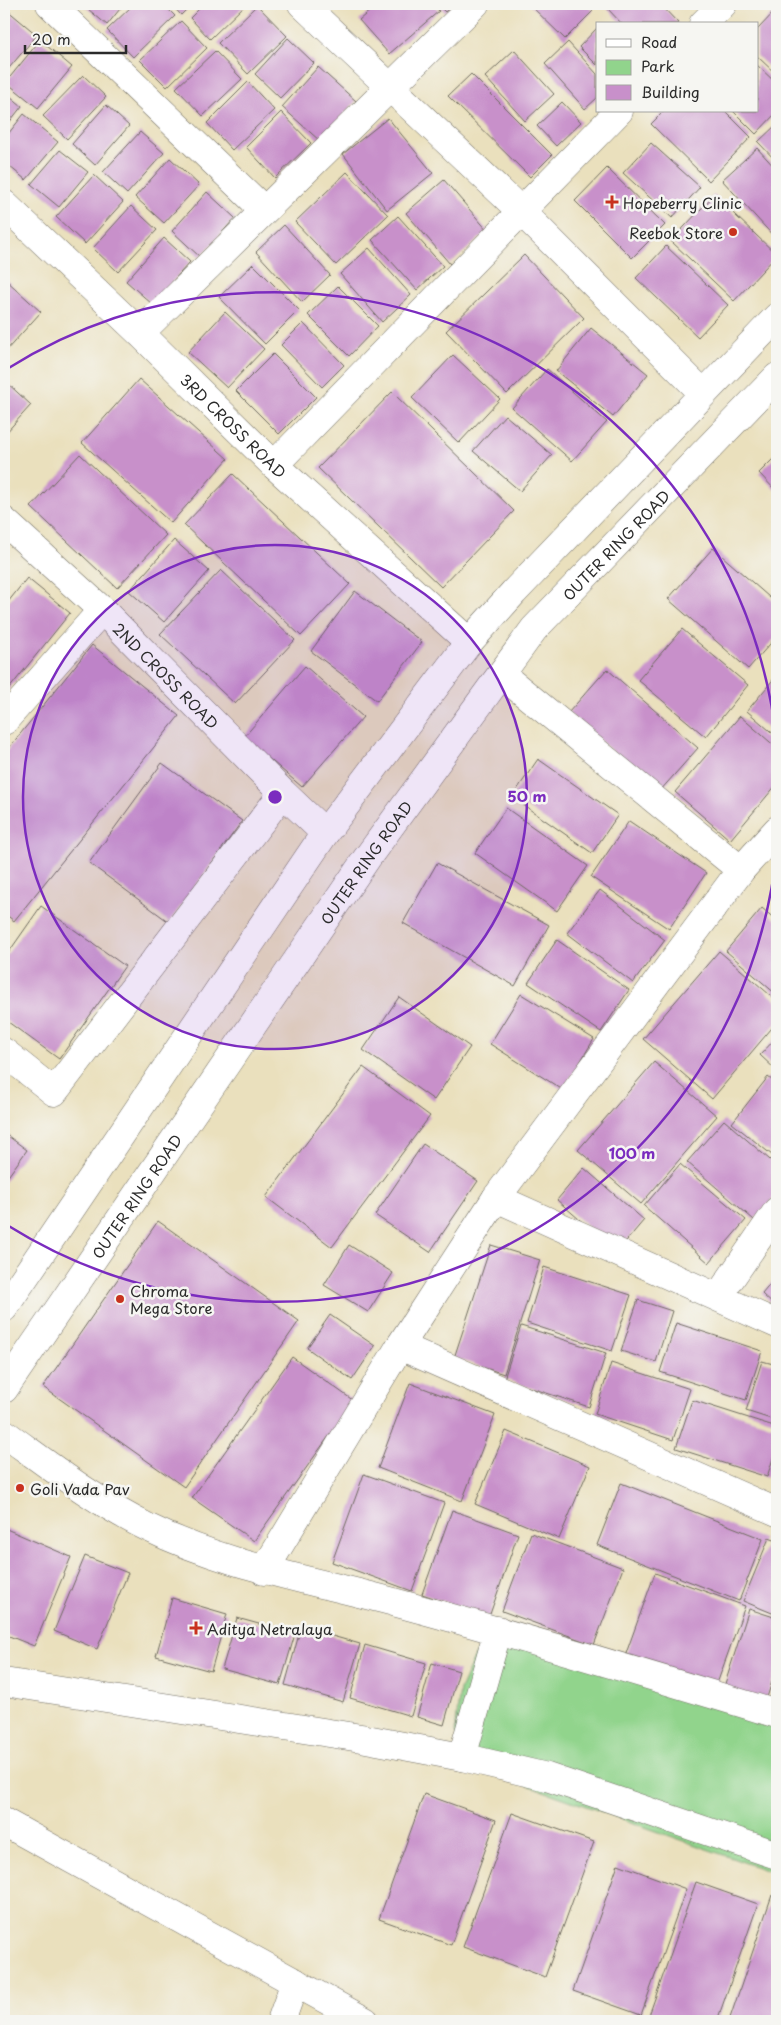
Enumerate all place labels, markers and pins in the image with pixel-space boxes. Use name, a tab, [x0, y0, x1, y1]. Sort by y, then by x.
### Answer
place label: Hopeberry Clinic	[623, 191, 742, 214]
marker: Hopeberry Clinic	[605, 195, 619, 209]
place label: Reebok Store	[629, 221, 723, 244]
marker: Reebok Store	[727, 226, 739, 238]
centre of rings	[266, 788, 284, 806]
place label: Chroma Mega Store	[130, 1279, 212, 1319]
marker: Chroma Mega Store	[114, 1293, 126, 1305]
place label: Goli Vada Pav	[30, 1477, 130, 1500]
marker: Goli Vada Pav	[14, 1482, 26, 1494]
place label: Aditya Netralaya	[207, 1617, 333, 1640]
marker: Aditya Netralaya	[189, 1621, 203, 1635]

